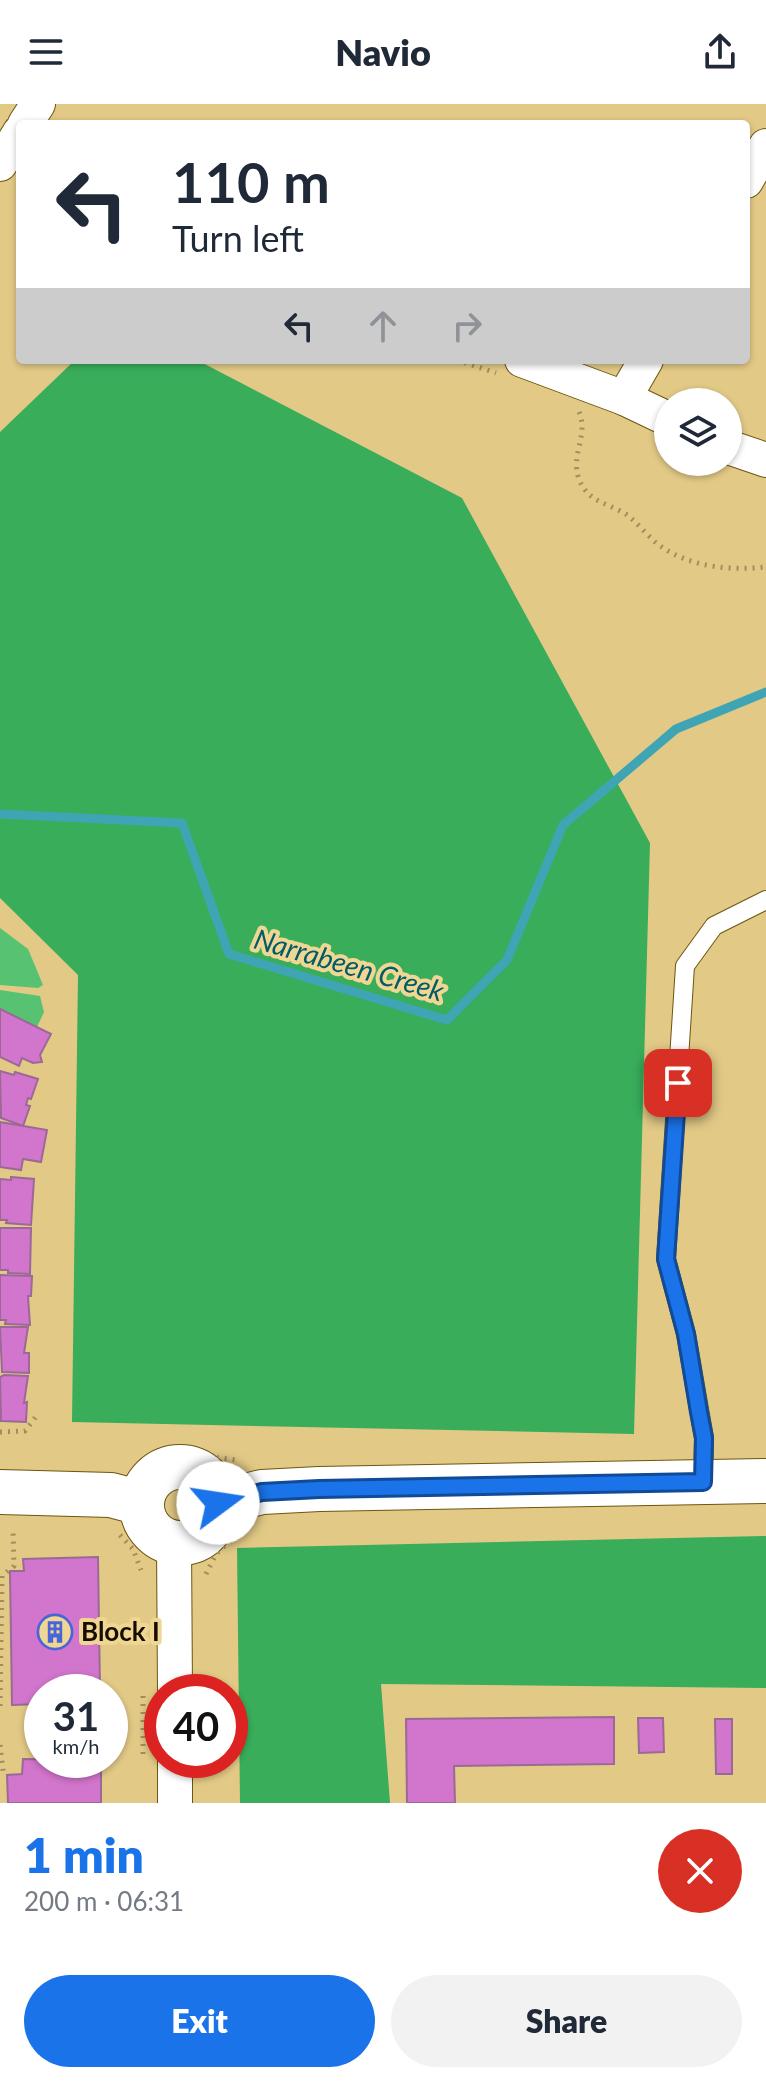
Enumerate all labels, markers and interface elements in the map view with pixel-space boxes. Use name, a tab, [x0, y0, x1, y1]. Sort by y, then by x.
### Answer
icon: menu	[24, 30, 68, 74]
text: Navio	[335, 30, 431, 74]
icon: share	[698, 30, 742, 74]
text: 110 m	[172, 148, 330, 215]
icon: left	[40, 152, 144, 256]
text: Turn left	[172, 216, 304, 260]
icon: left	[277, 304, 321, 348]
icon: ahead	[361, 304, 405, 348]
icon: right	[445, 304, 489, 348]
map controls	[654, 388, 742, 476]
button: layers	[654, 388, 742, 476]
water label: Narrabeen Creek	[250, 921, 449, 1008]
pin	[644, 1049, 712, 1117]
icon: arrive	[656, 1061, 700, 1105]
position arrow	[176, 1461, 260, 1545]
building icon: Block I	[36, 1613, 74, 1651]
place label: Block I	[81, 1615, 160, 1647]
speed limit sign: 40	[144, 1674, 248, 1778]
text: 31	[53, 1692, 99, 1740]
text: km/h	[53, 1734, 99, 1758]
text: 1 min	[24, 1826, 144, 1883]
button: close	[658, 1829, 742, 1913]
text: 200 m · 06:31	[24, 1885, 184, 1917]
button: Exit	[24, 1975, 375, 2067]
button: Share	[391, 1975, 742, 2067]

